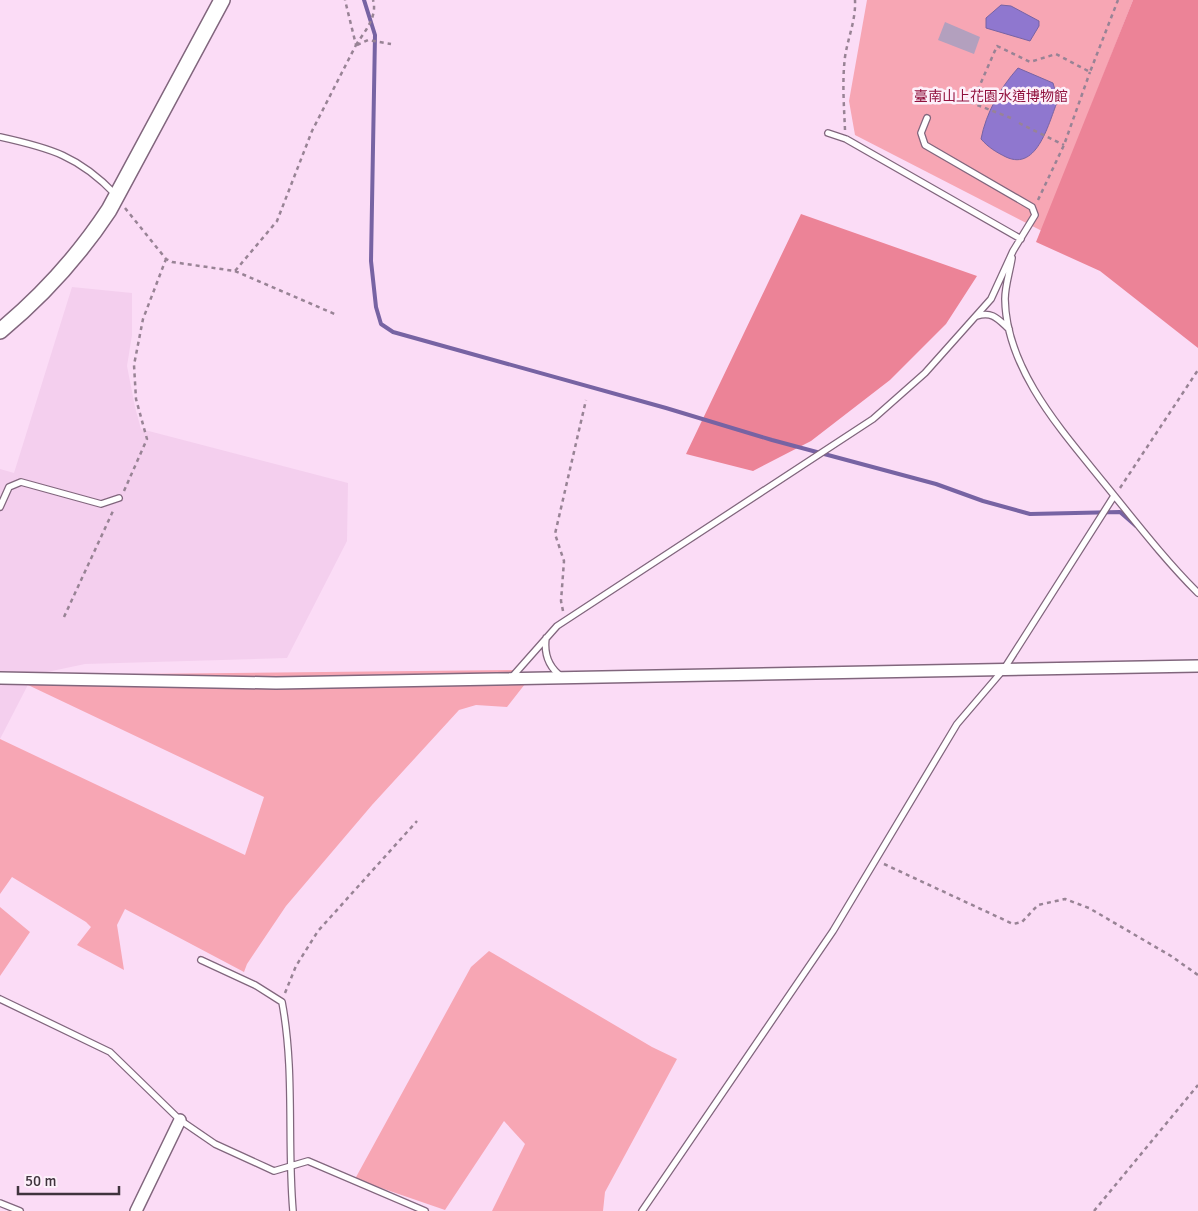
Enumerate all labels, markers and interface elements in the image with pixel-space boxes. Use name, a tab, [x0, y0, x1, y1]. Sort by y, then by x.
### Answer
park label: 臺南山上花園水道博物館	[914, 88, 1068, 105]
scale bar	[18, 1164, 119, 1196]
text: 50 m	[25, 1172, 56, 1190]

